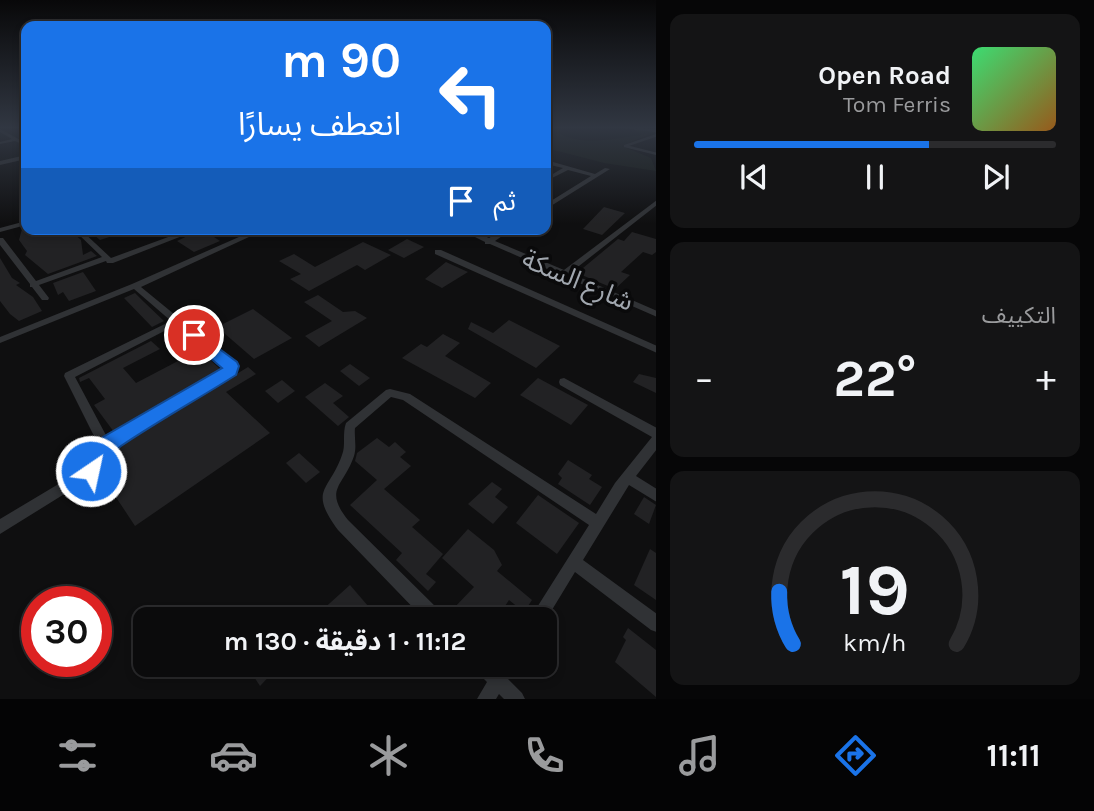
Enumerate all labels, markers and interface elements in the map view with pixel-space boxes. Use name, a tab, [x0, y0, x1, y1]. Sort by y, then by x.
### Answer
text: 90 m	[281, 32, 401, 89]
icon: left	[425, 49, 516, 140]
text: Open Road	[818, 60, 951, 91]
text: Tom Ferris	[843, 91, 951, 118]
text: انعطف يسارًا	[238, 106, 401, 143]
icon: previous	[735, 158, 773, 196]
icon: pause	[856, 158, 894, 196]
icon: next	[977, 158, 1015, 196]
icon: arrive	[442, 182, 480, 220]
text: ثم	[494, 186, 516, 217]
street label: شارع السكة	[516, 243, 638, 320]
text: التكييف	[982, 302, 1056, 329]
pin	[164, 305, 224, 365]
icon: arrive	[175, 316, 213, 354]
text: 22°	[833, 348, 917, 409]
text: −	[694, 356, 714, 401]
text: +	[1036, 356, 1056, 401]
position arrow	[54, 434, 128, 508]
text: 19	[840, 547, 910, 632]
speed limit sign: 30	[21, 586, 112, 677]
text: 11:12 · 1 دقيقة · 130 m	[224, 626, 466, 657]
text: km/h	[843, 628, 907, 657]
icon: filters	[53, 731, 102, 780]
icon: car	[209, 731, 258, 780]
icon: climate	[364, 731, 413, 780]
icon: phone	[520, 731, 569, 780]
icon: music	[675, 731, 724, 780]
icon: directions	[831, 731, 880, 780]
text: 11:11	[986, 737, 1041, 774]

